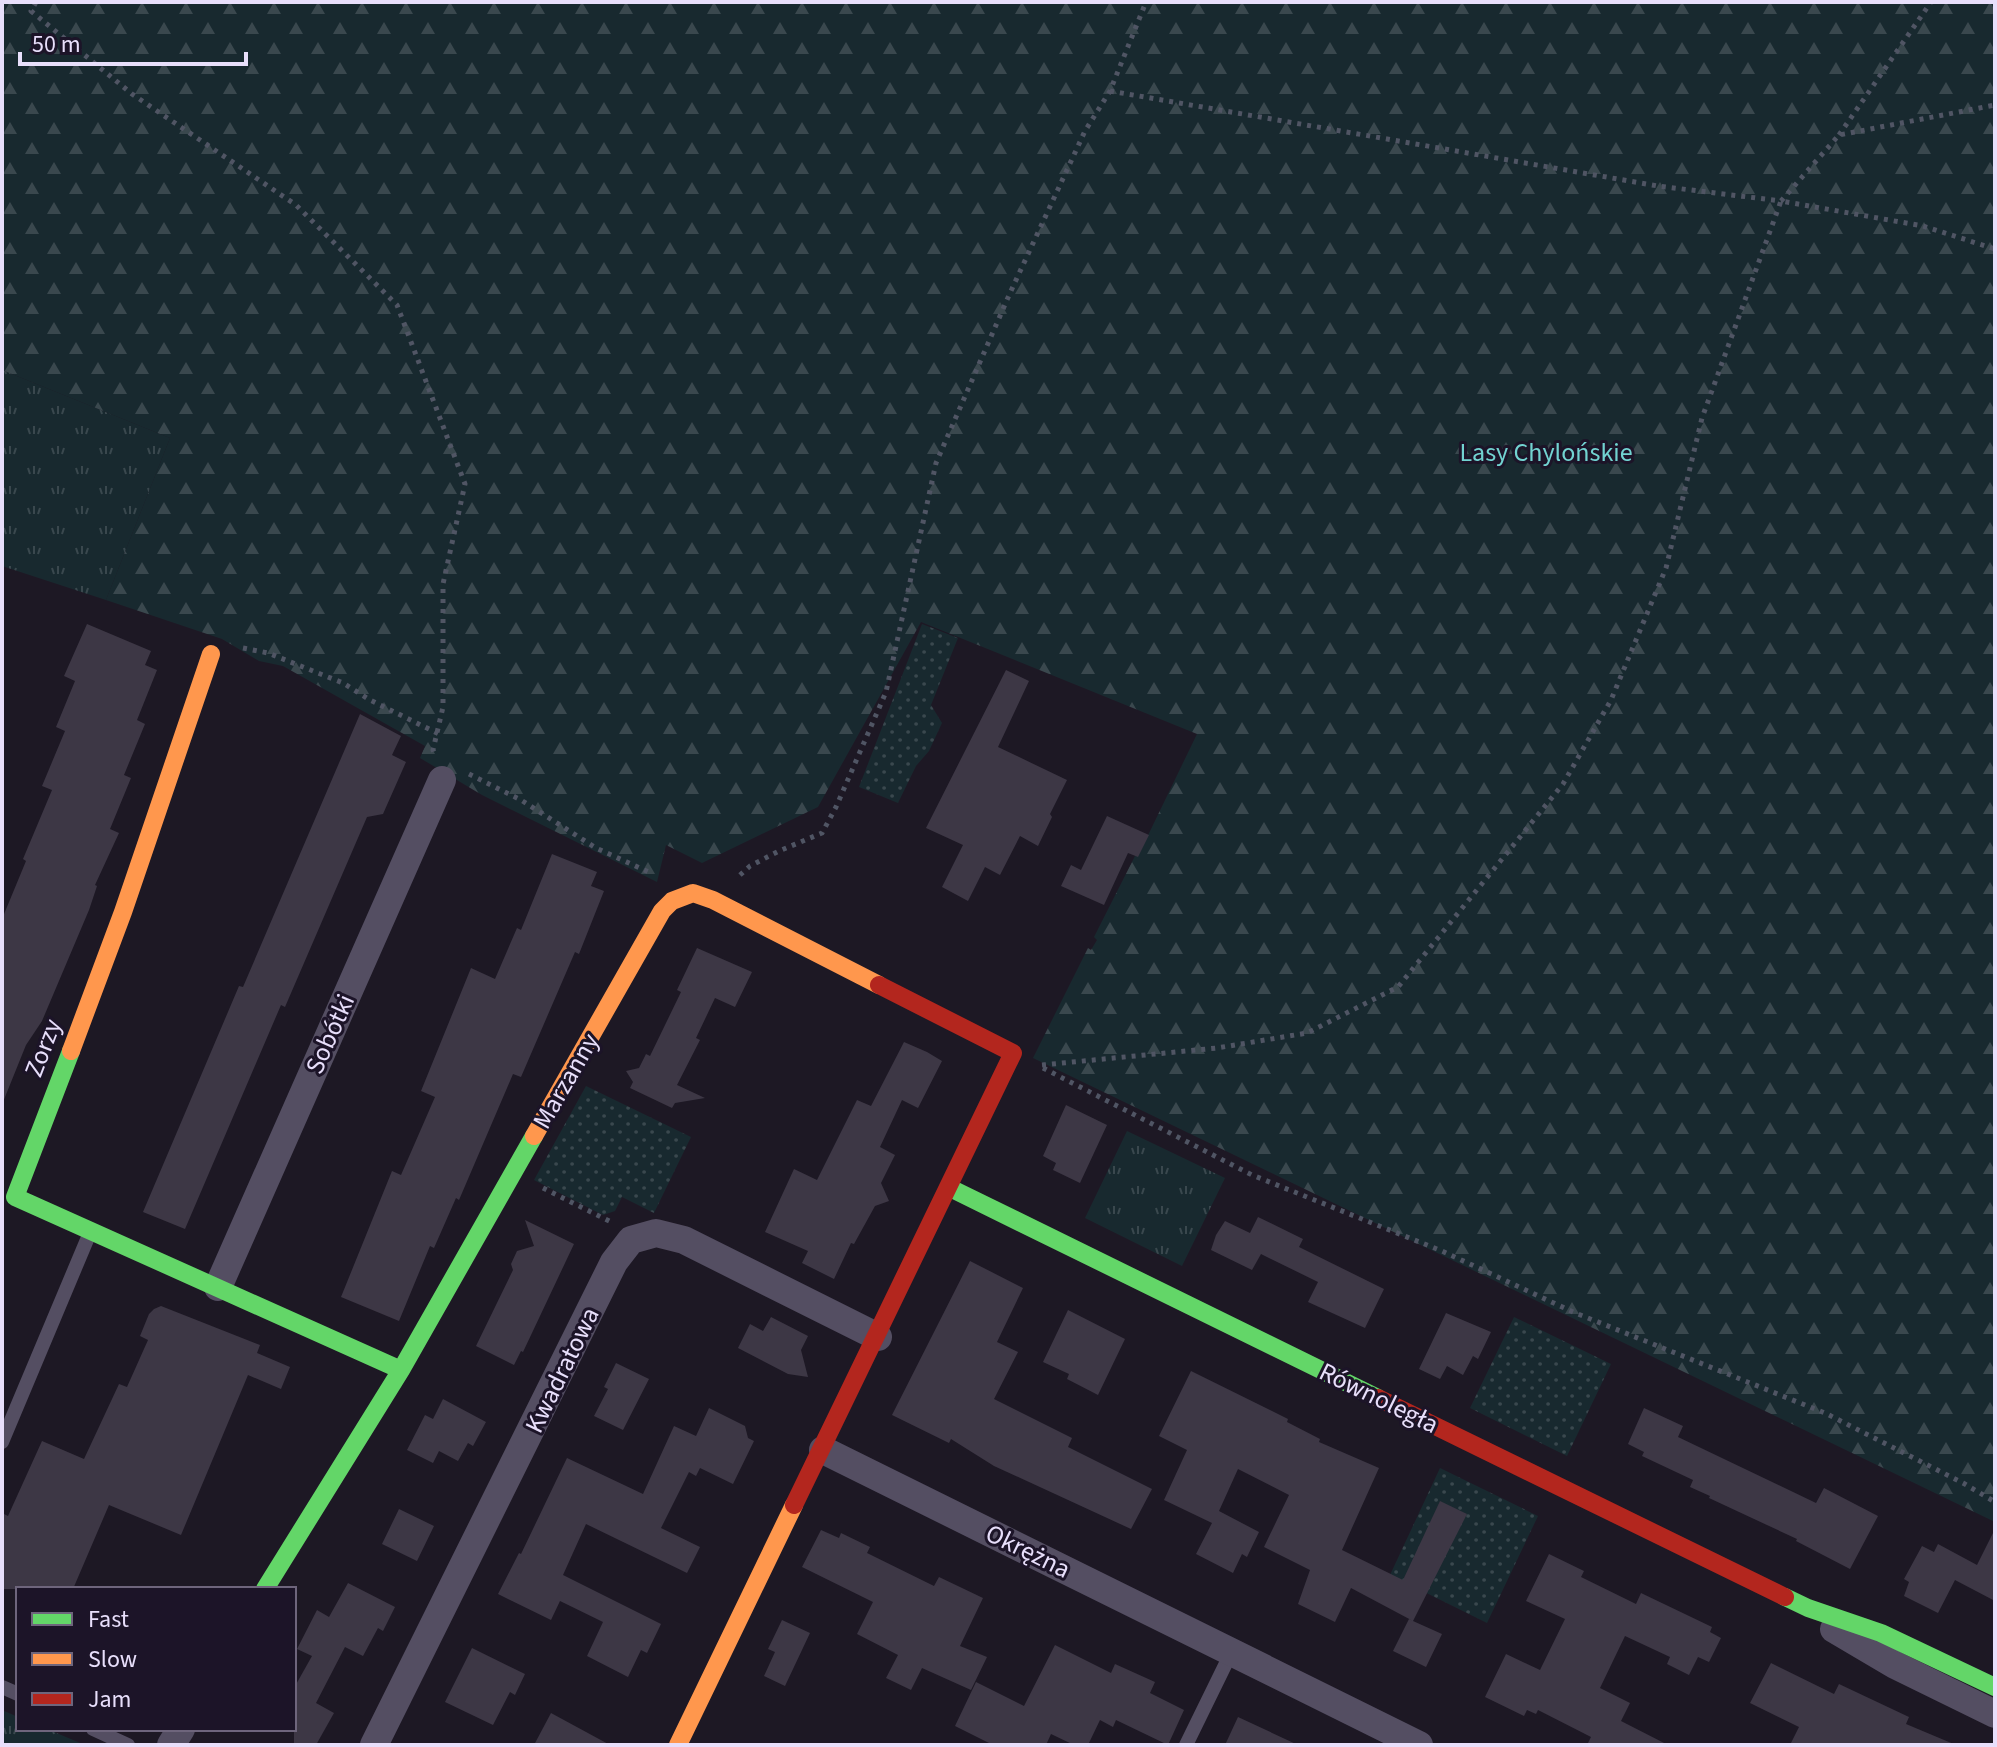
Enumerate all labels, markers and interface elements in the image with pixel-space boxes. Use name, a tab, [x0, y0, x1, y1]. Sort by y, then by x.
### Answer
scale bar	[20, 16, 246, 66]
text: 50 m	[32, 27, 81, 62]
park label: Lasy Chylońskie	[1459, 434, 1633, 471]
street label: Sobótki	[296, 988, 364, 1080]
street label: Zorzy	[15, 1014, 71, 1082]
street label: Marzanny	[524, 1026, 608, 1136]
street label: Kwadratowa	[516, 1301, 608, 1439]
street label: Równoległa	[1313, 1353, 1445, 1443]
street label: Okrężna	[979, 1515, 1077, 1587]
legend	[16, 1587, 296, 1731]
text: Fast	[88, 1602, 129, 1637]
text: Slow	[88, 1642, 137, 1677]
text: Jam	[88, 1682, 132, 1717]

